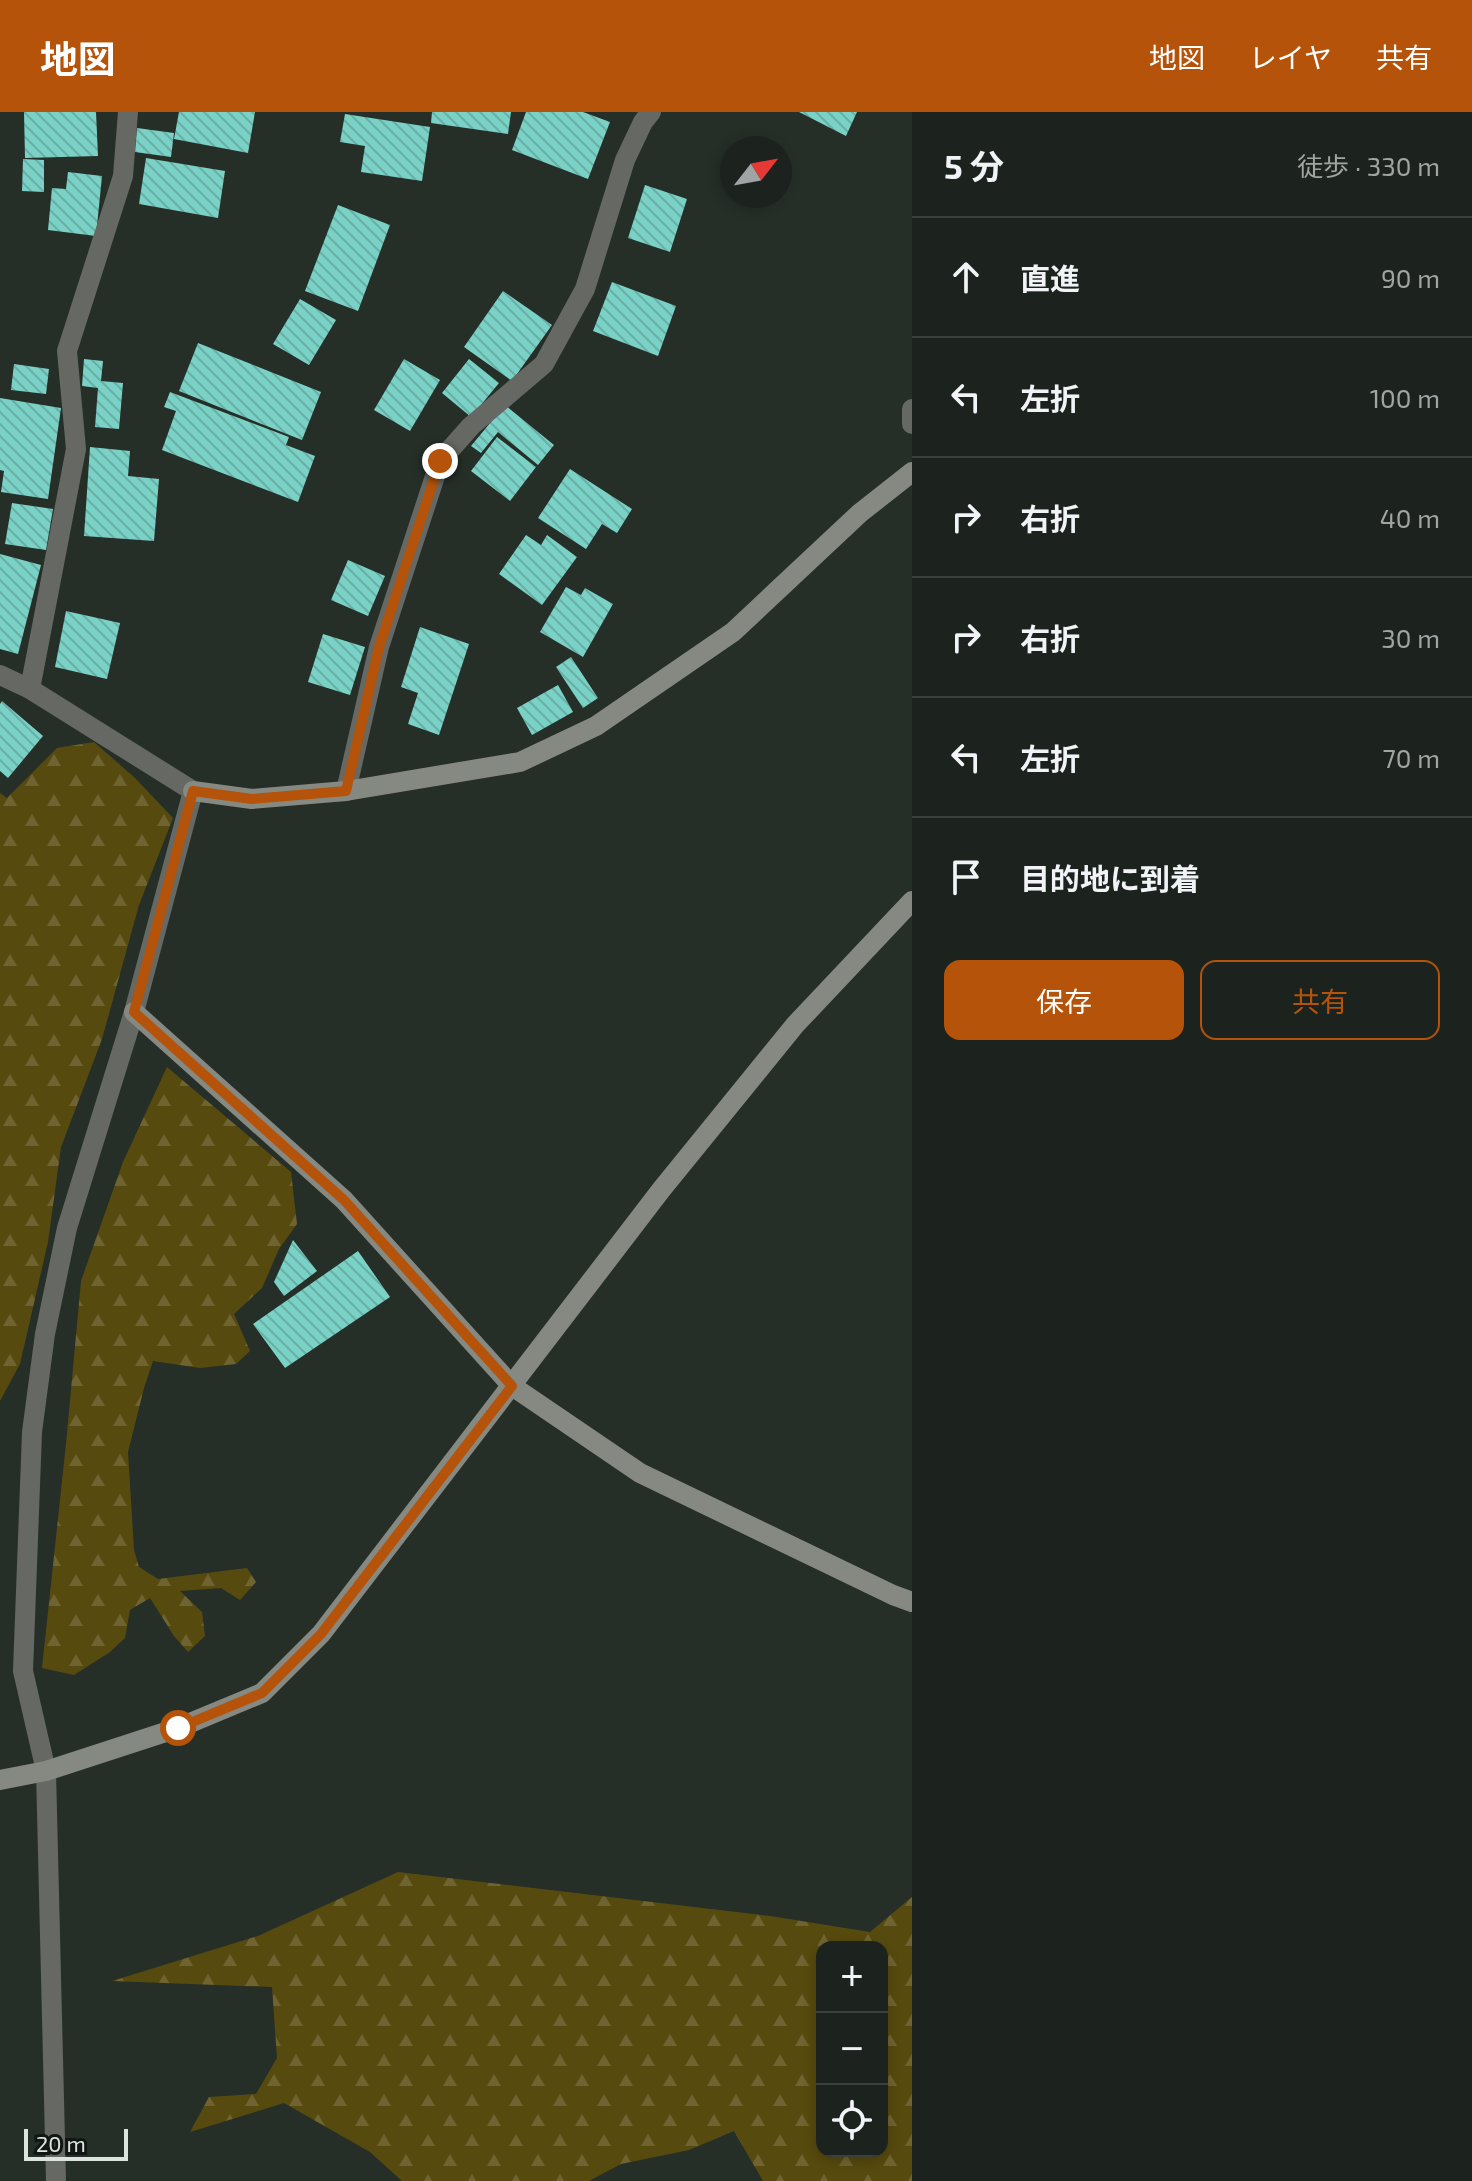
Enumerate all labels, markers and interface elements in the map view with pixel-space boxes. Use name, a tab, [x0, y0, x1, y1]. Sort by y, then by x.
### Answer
text: 地図	[40, 35, 116, 81]
text: 地図	[1149, 40, 1205, 74]
text: レイヤ	[1249, 40, 1332, 74]
text: 共有	[1376, 40, 1432, 74]
north arrow	[720, 136, 792, 208]
text: 5 分	[944, 145, 1004, 186]
text: 徒歩 · 330 m	[1297, 150, 1440, 181]
icon: ahead	[944, 255, 988, 299]
text: 直進	[1020, 260, 1080, 296]
text: 90 m	[1381, 262, 1440, 293]
icon: left	[944, 375, 988, 419]
text: 左折	[1020, 380, 1080, 416]
text: 100 m	[1370, 382, 1440, 413]
route end	[422, 443, 458, 479]
icon: right	[944, 495, 988, 539]
text: 右折	[1020, 500, 1080, 536]
text: 40 m	[1380, 502, 1440, 533]
icon: right	[944, 615, 988, 659]
text: 右折	[1020, 620, 1080, 656]
text: 30 m	[1381, 622, 1440, 653]
icon: left	[944, 735, 988, 779]
text: 左折	[1020, 740, 1080, 776]
text: 70 m	[1382, 742, 1440, 773]
icon: arrive	[944, 855, 988, 899]
text: 目的地に到着	[1020, 860, 1200, 896]
button: 保存	[944, 960, 1184, 1040]
button: 共有	[1200, 960, 1440, 1040]
route start	[160, 1710, 196, 1746]
map controls	[816, 1941, 888, 2157]
button: +	[816, 1941, 888, 2013]
button: −	[816, 2013, 888, 2085]
button: locate	[816, 2085, 888, 2157]
scale bar	[24, 2125, 128, 2161]
text: 20 m	[36, 2130, 86, 2156]

